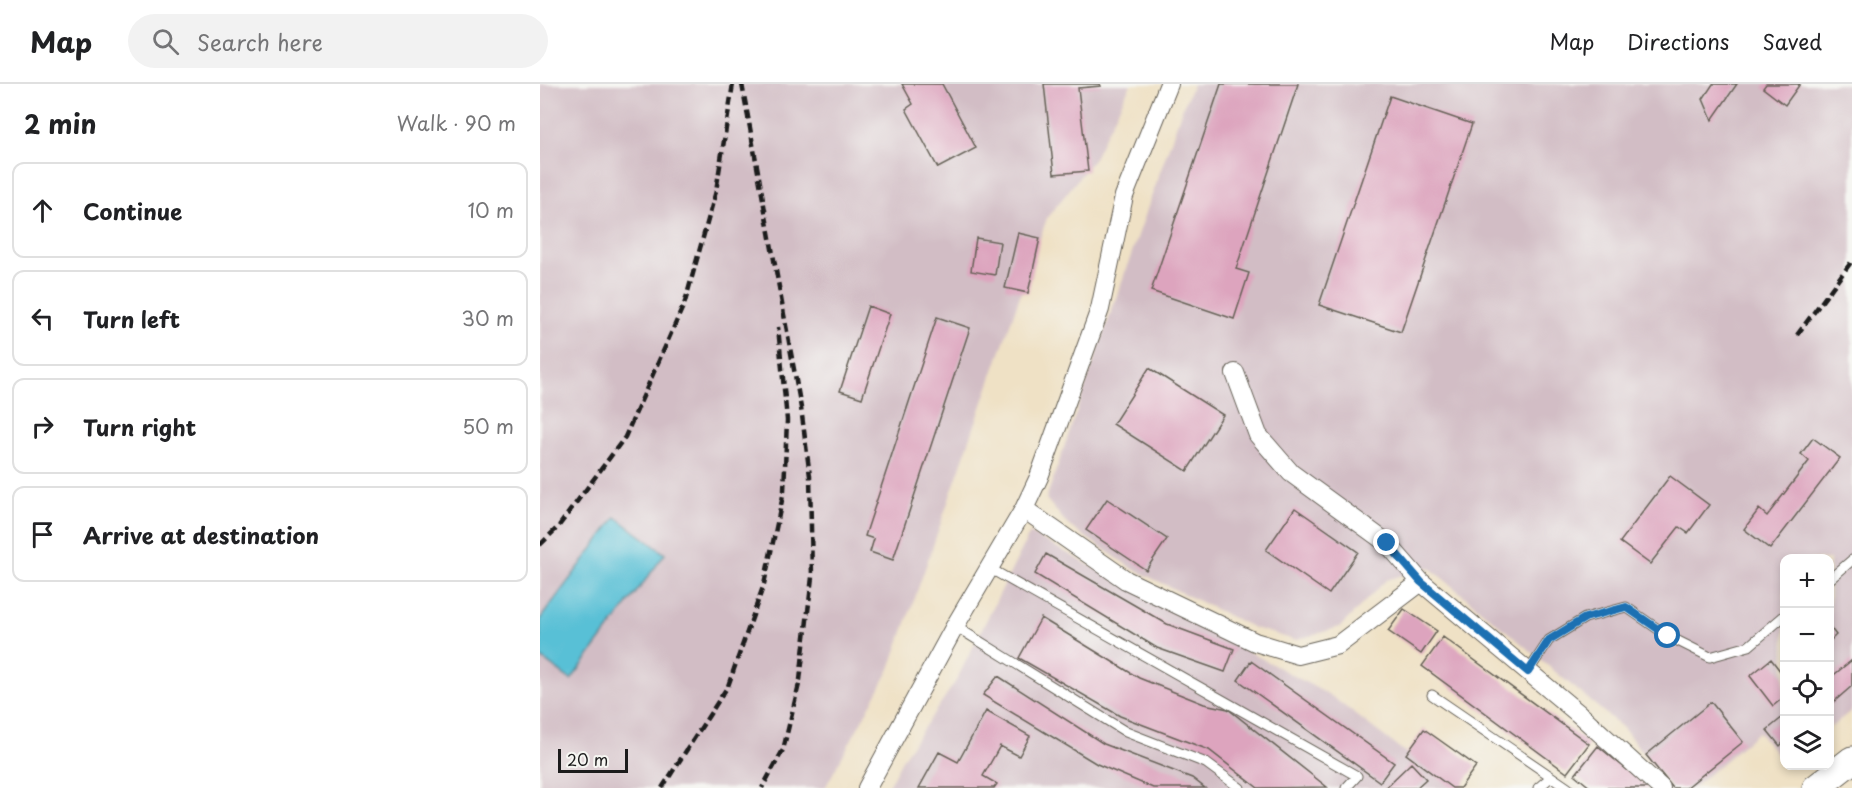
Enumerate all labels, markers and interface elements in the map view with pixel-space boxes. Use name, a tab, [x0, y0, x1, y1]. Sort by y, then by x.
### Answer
search box	[128, 14, 548, 68]
text: Map	[30, 20, 92, 63]
icon: search	[149, 25, 182, 58]
text: Search here	[197, 25, 323, 58]
text: Map	[1549, 25, 1594, 57]
text: Directions	[1627, 25, 1729, 57]
text: Saved	[1762, 25, 1822, 57]
text: 2 min	[24, 104, 97, 143]
text: Walk · 90 m	[397, 108, 516, 138]
icon: ahead	[26, 194, 59, 227]
text: Continue	[83, 194, 182, 227]
text: 10 m	[467, 195, 514, 225]
icon: left	[26, 302, 59, 335]
text: Turn left	[83, 302, 180, 335]
text: 30 m	[461, 303, 514, 333]
icon: right	[26, 410, 59, 443]
text: Turn right	[83, 410, 196, 443]
text: 50 m	[462, 411, 514, 441]
icon: arrive	[26, 518, 59, 551]
text: Arrive at destination	[83, 518, 319, 551]
route end	[1373, 529, 1399, 555]
map controls	[1780, 554, 1834, 770]
button: +	[1780, 554, 1834, 608]
button: −	[1780, 608, 1834, 662]
route start	[1654, 622, 1680, 648]
button: locate	[1780, 662, 1834, 716]
button: layers	[1780, 716, 1834, 770]
scale bar	[558, 746, 628, 774]
text: 20 m	[567, 747, 608, 771]

